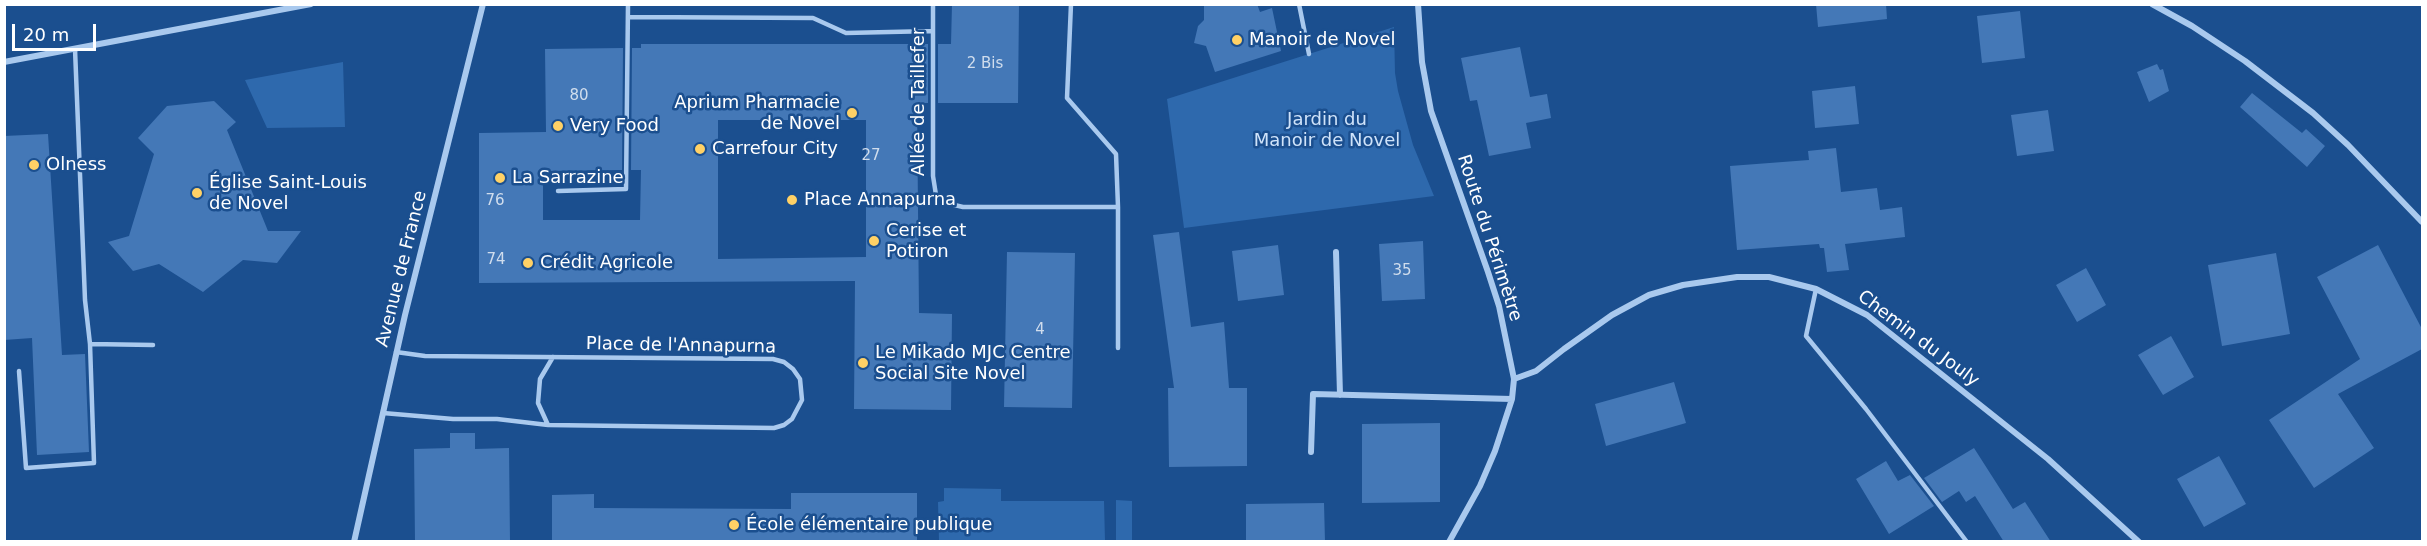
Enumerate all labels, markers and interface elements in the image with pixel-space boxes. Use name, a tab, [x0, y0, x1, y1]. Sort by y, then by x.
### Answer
scale bar	[15, 12, 99, 50]
text: 20 m	[23, 24, 69, 45]
street label: Allée de Taillefer	[908, 28, 930, 176]
place label: Manoir de Novel	[1249, 29, 1396, 51]
marker: Manoir de Novel	[1230, 33, 1244, 47]
house number: 2 Bis	[967, 55, 1003, 73]
house number: 80	[569, 87, 589, 105]
place label: Aprium Pharmacie de Novel	[674, 92, 840, 134]
marker: Aprium Pharmacie de Novel	[845, 106, 859, 120]
park label: Jardin du Manoir de Novel	[1254, 109, 1400, 152]
place label: Very Food	[570, 115, 659, 137]
marker: Very Food	[551, 119, 565, 133]
place label: Carrefour City	[712, 138, 838, 160]
marker: Carrefour City	[693, 142, 707, 156]
house number: 27	[861, 147, 881, 165]
street label: Route du Périmètre	[1452, 152, 1526, 324]
place label: Olness	[46, 154, 106, 176]
marker: Olness	[27, 158, 41, 172]
place label: La Sarrazine	[512, 167, 624, 189]
marker: La Sarrazine	[493, 171, 507, 185]
place label: Église Saint-Louis de Novel	[209, 172, 367, 214]
marker: Église Saint-Louis de Novel	[190, 186, 204, 200]
street label: Avenue de France	[372, 188, 432, 350]
place label: Place Annapurna	[804, 189, 956, 211]
house number: 76	[485, 192, 505, 210]
marker: Place Annapurna	[785, 193, 799, 207]
place label: Cerise et Potiron	[886, 220, 966, 262]
marker: Cerise et Potiron	[867, 234, 881, 248]
house number: 74	[486, 251, 506, 269]
place label: Crédit Agricole	[540, 252, 673, 274]
marker: Crédit Agricole	[521, 256, 535, 270]
house number: 35	[1392, 262, 1412, 280]
street label: Chemin du Jouly	[1853, 286, 1983, 392]
house number: 4	[1035, 321, 1045, 339]
street label: Place de l'Annapurna	[586, 334, 776, 358]
place label: Le Mikado MJC Centre Social Site Novel	[875, 342, 1071, 385]
marker: Le Mikado MJC Centre Social Site Novel	[856, 356, 870, 370]
place label: École élémentaire publique	[746, 514, 992, 536]
marker: École élémentaire publique	[727, 518, 741, 532]

